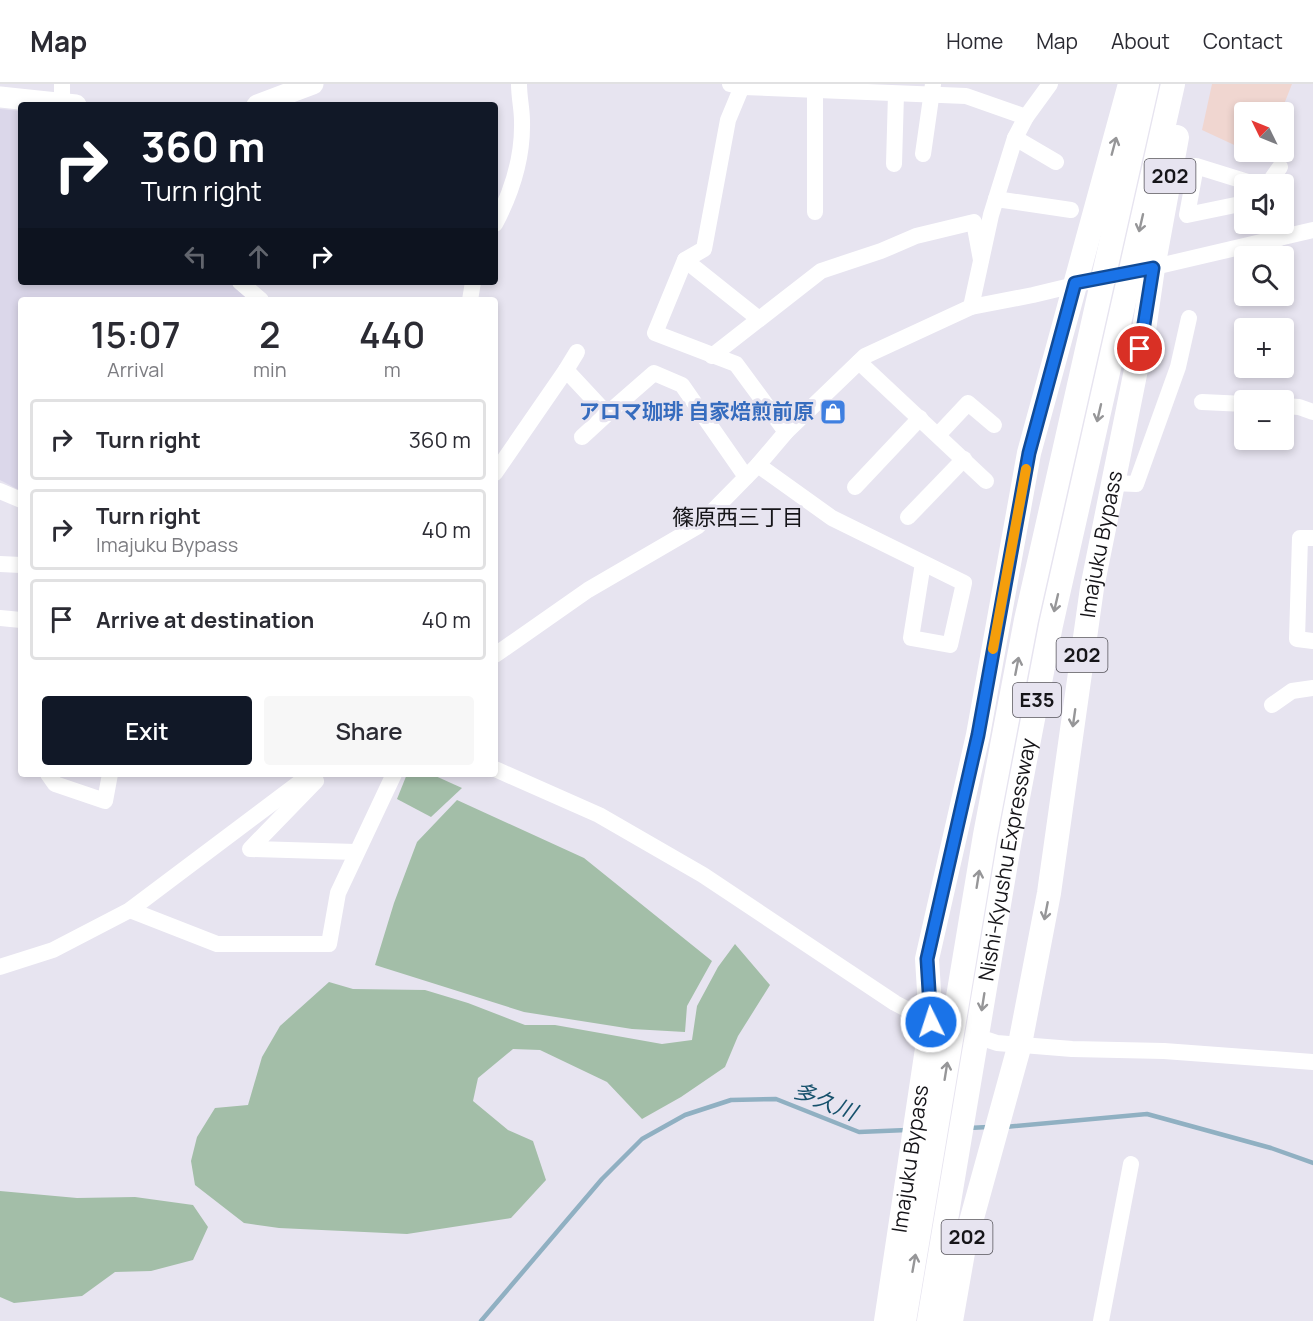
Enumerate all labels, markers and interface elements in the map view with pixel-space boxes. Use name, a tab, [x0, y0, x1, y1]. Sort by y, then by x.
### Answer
text: Map	[30, 22, 87, 60]
text: Home	[946, 27, 1003, 55]
text: Map	[1036, 27, 1078, 55]
text: About	[1111, 27, 1170, 55]
text: Contact	[1203, 27, 1283, 55]
north arrow	[1234, 102, 1294, 162]
map controls	[1234, 102, 1294, 450]
text: 360 m	[141, 117, 265, 175]
icon: right	[42, 126, 120, 204]
one-way arrow	[1108, 136, 1120, 155]
road number: 202	[1144, 159, 1196, 193]
text: Turn right	[141, 172, 262, 209]
button: sound	[1234, 174, 1294, 234]
one-way arrow	[1135, 213, 1147, 232]
icon: left	[179, 240, 212, 273]
icon: ahead	[242, 240, 275, 273]
icon: right	[305, 240, 338, 273]
button: search	[1234, 246, 1294, 306]
text: 15:07	[91, 310, 181, 359]
text: 2	[259, 310, 280, 359]
text: 440	[359, 310, 425, 359]
button: +	[1234, 318, 1294, 378]
pin	[1114, 323, 1165, 374]
icon: arrive	[1123, 332, 1156, 365]
text: Arrival	[107, 356, 164, 383]
text: min	[253, 356, 287, 383]
text: m	[384, 356, 401, 383]
button: −	[1234, 390, 1294, 450]
place label: アロマ珈琲 自家焙煎前原	[579, 397, 814, 425]
shop icon: アロマ珈琲 自家焙煎前原	[818, 397, 848, 427]
one-way arrow	[1092, 403, 1104, 422]
icon: right	[45, 423, 78, 456]
text: Turn right	[96, 425, 201, 455]
text: 360 m	[409, 425, 471, 455]
street label: Imajuku Bypass	[1073, 468, 1128, 620]
text: Turn right	[96, 501, 201, 531]
district label: 篠原西三丁目	[672, 502, 804, 532]
icon: right	[45, 513, 78, 546]
text: 40 m	[422, 515, 471, 545]
text: Imajuku Bypass	[96, 531, 238, 558]
one-way arrow	[1049, 594, 1061, 613]
icon: arrive	[45, 603, 78, 636]
text: Arrive at destination	[96, 605, 314, 635]
text: 40 m	[422, 605, 471, 635]
road number: 202	[1056, 638, 1108, 672]
one-way arrow	[1012, 657, 1023, 677]
road number: E35	[1013, 683, 1061, 717]
button: Exit	[42, 696, 252, 765]
button: Share	[264, 696, 474, 765]
one-way arrow	[1068, 708, 1079, 727]
street label: Nishi-Kyushu Expressway	[971, 736, 1042, 983]
one-way arrow	[973, 869, 984, 889]
one-way arrow	[1040, 901, 1051, 920]
position arrow	[899, 990, 963, 1054]
one-way arrow	[978, 992, 989, 1011]
one-way arrow	[941, 1062, 952, 1081]
water label: 多久川	[789, 1075, 863, 1128]
street label: Imajuku Bypass	[884, 1083, 934, 1235]
road number: 202	[942, 1220, 992, 1254]
one-way arrow	[909, 1254, 920, 1274]

